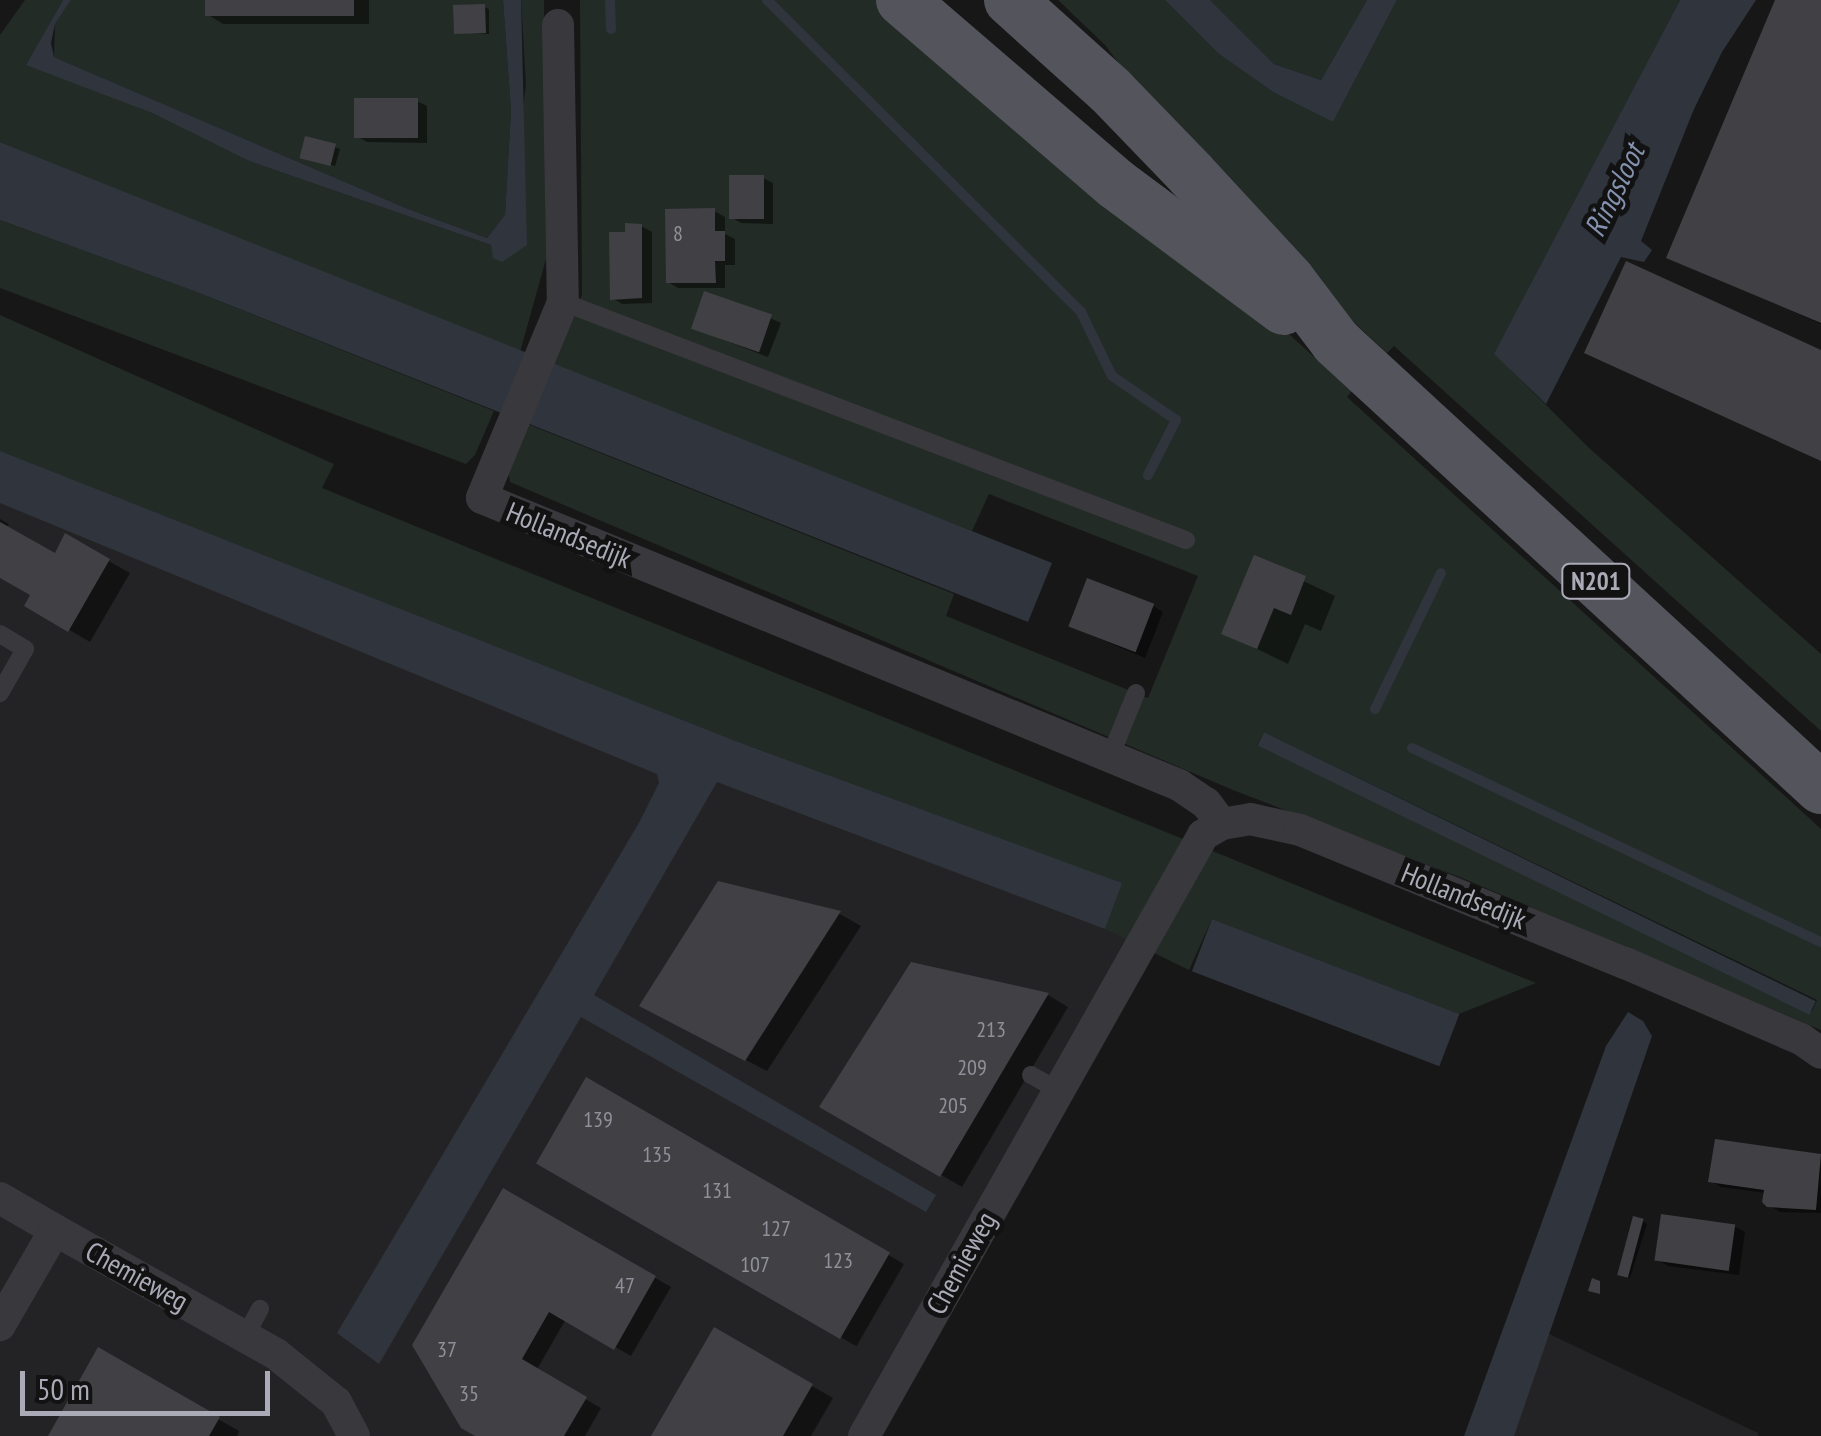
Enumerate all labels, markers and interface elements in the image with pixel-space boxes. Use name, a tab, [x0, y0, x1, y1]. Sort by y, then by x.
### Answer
water label: Ringsloot	[1576, 138, 1652, 242]
house number: 8	[673, 221, 683, 247]
street label: Hollandsedijk	[502, 495, 636, 575]
road number: N201	[1561, 561, 1631, 601]
street label: Hollandsedijk	[1397, 856, 1531, 936]
house number: 213	[976, 1017, 1006, 1043]
house number: 209	[957, 1055, 987, 1081]
house number: 205	[938, 1093, 968, 1119]
house number: 139	[583, 1107, 613, 1133]
house number: 135	[642, 1142, 672, 1168]
house number: 131	[702, 1178, 732, 1204]
street label: Chemieweg	[919, 1206, 1003, 1320]
house number: 127	[761, 1216, 791, 1242]
street label: Chemieweg	[80, 1234, 194, 1318]
house number: 123	[823, 1248, 853, 1274]
house number: 107	[740, 1252, 770, 1278]
house number: 47	[615, 1273, 635, 1299]
house number: 37	[437, 1337, 457, 1363]
scale bar	[25, 1351, 275, 1413]
text: 50 m	[37, 1369, 90, 1408]
house number: 35	[459, 1381, 479, 1407]

